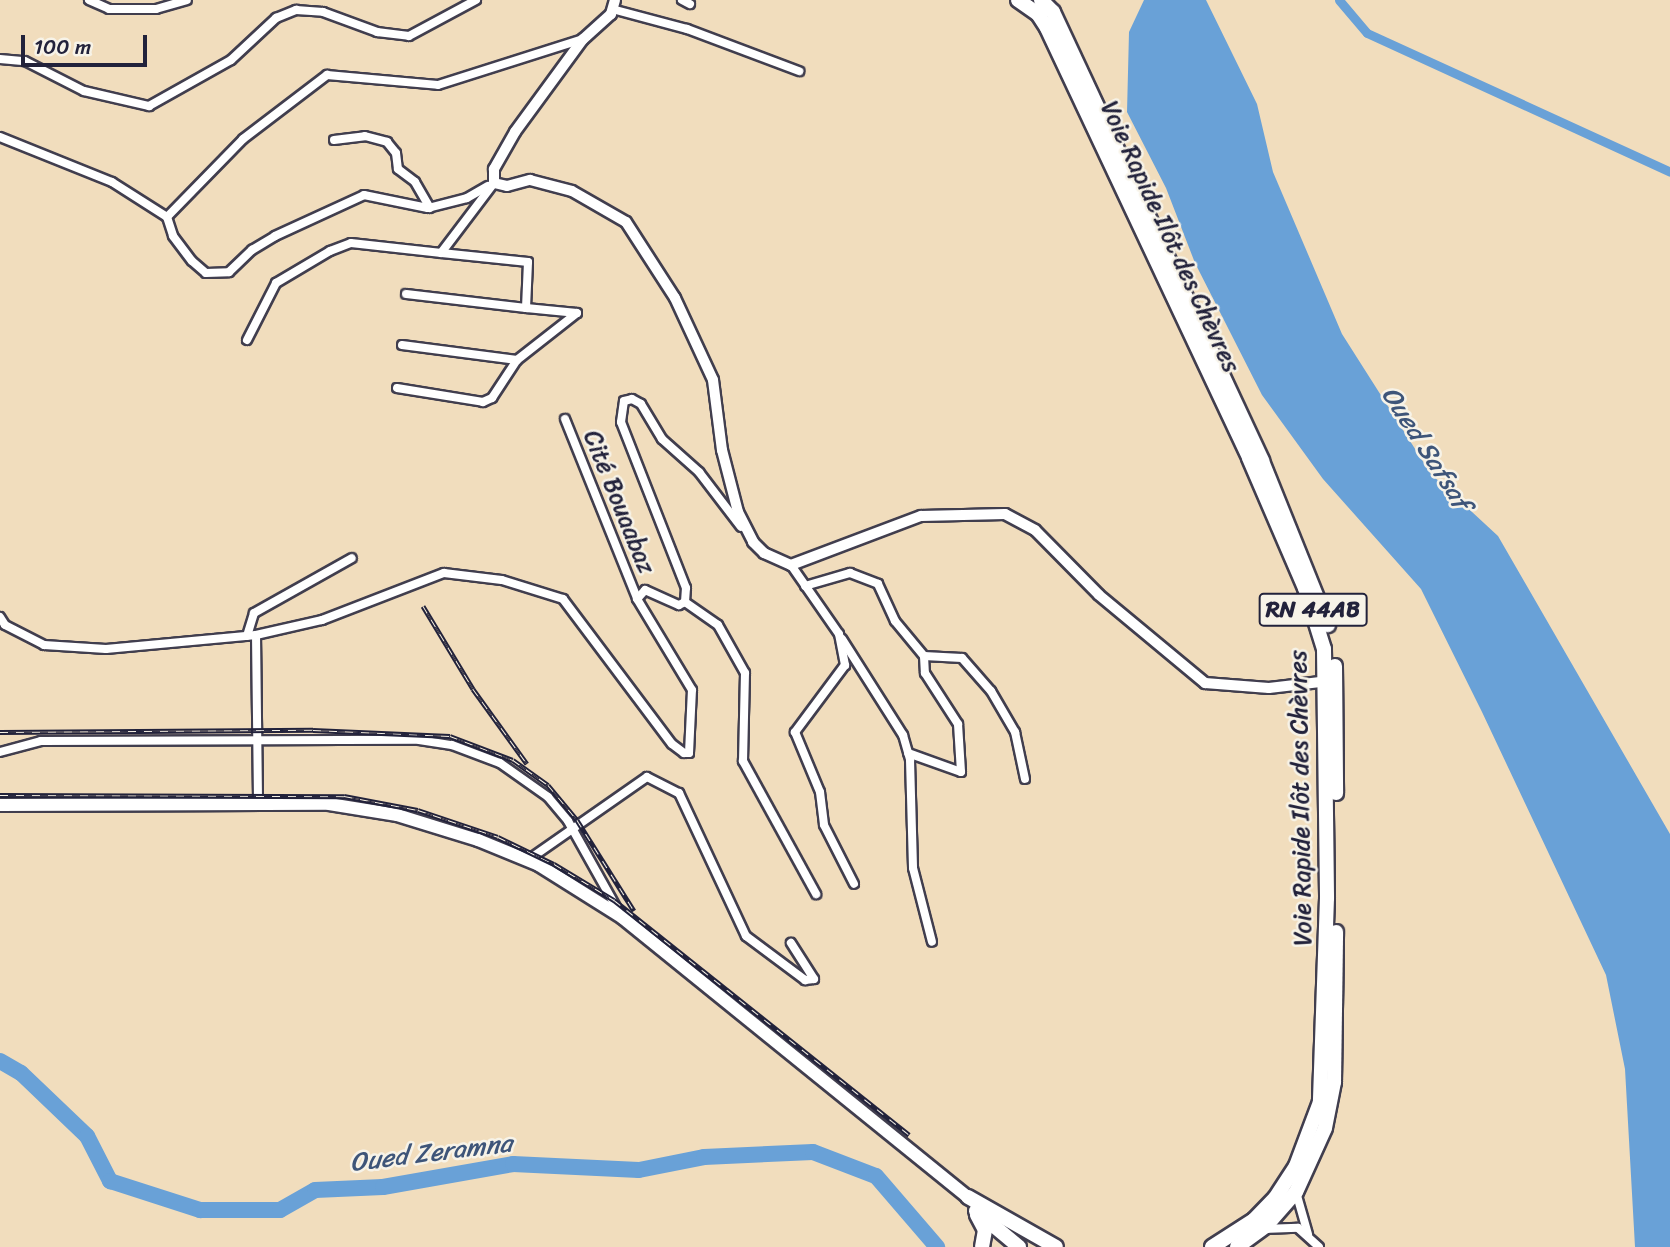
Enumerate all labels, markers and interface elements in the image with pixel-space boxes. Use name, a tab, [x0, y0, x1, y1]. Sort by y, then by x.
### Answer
scale bar	[24, 21, 150, 65]
text: 100 m	[34, 28, 91, 66]
street label: Voie Rapide Ilôt des Chèvres	[1094, 96, 1246, 378]
water label: Oued Safsaf	[1374, 380, 1478, 516]
street label: Cité Bouaabaz	[577, 426, 661, 578]
road number: RN 44AB	[1259, 590, 1367, 630]
street label: Voie Rapide Ilôt des Chèvres	[1284, 649, 1318, 947]
water label: Oued Zeramna	[348, 1128, 514, 1178]

